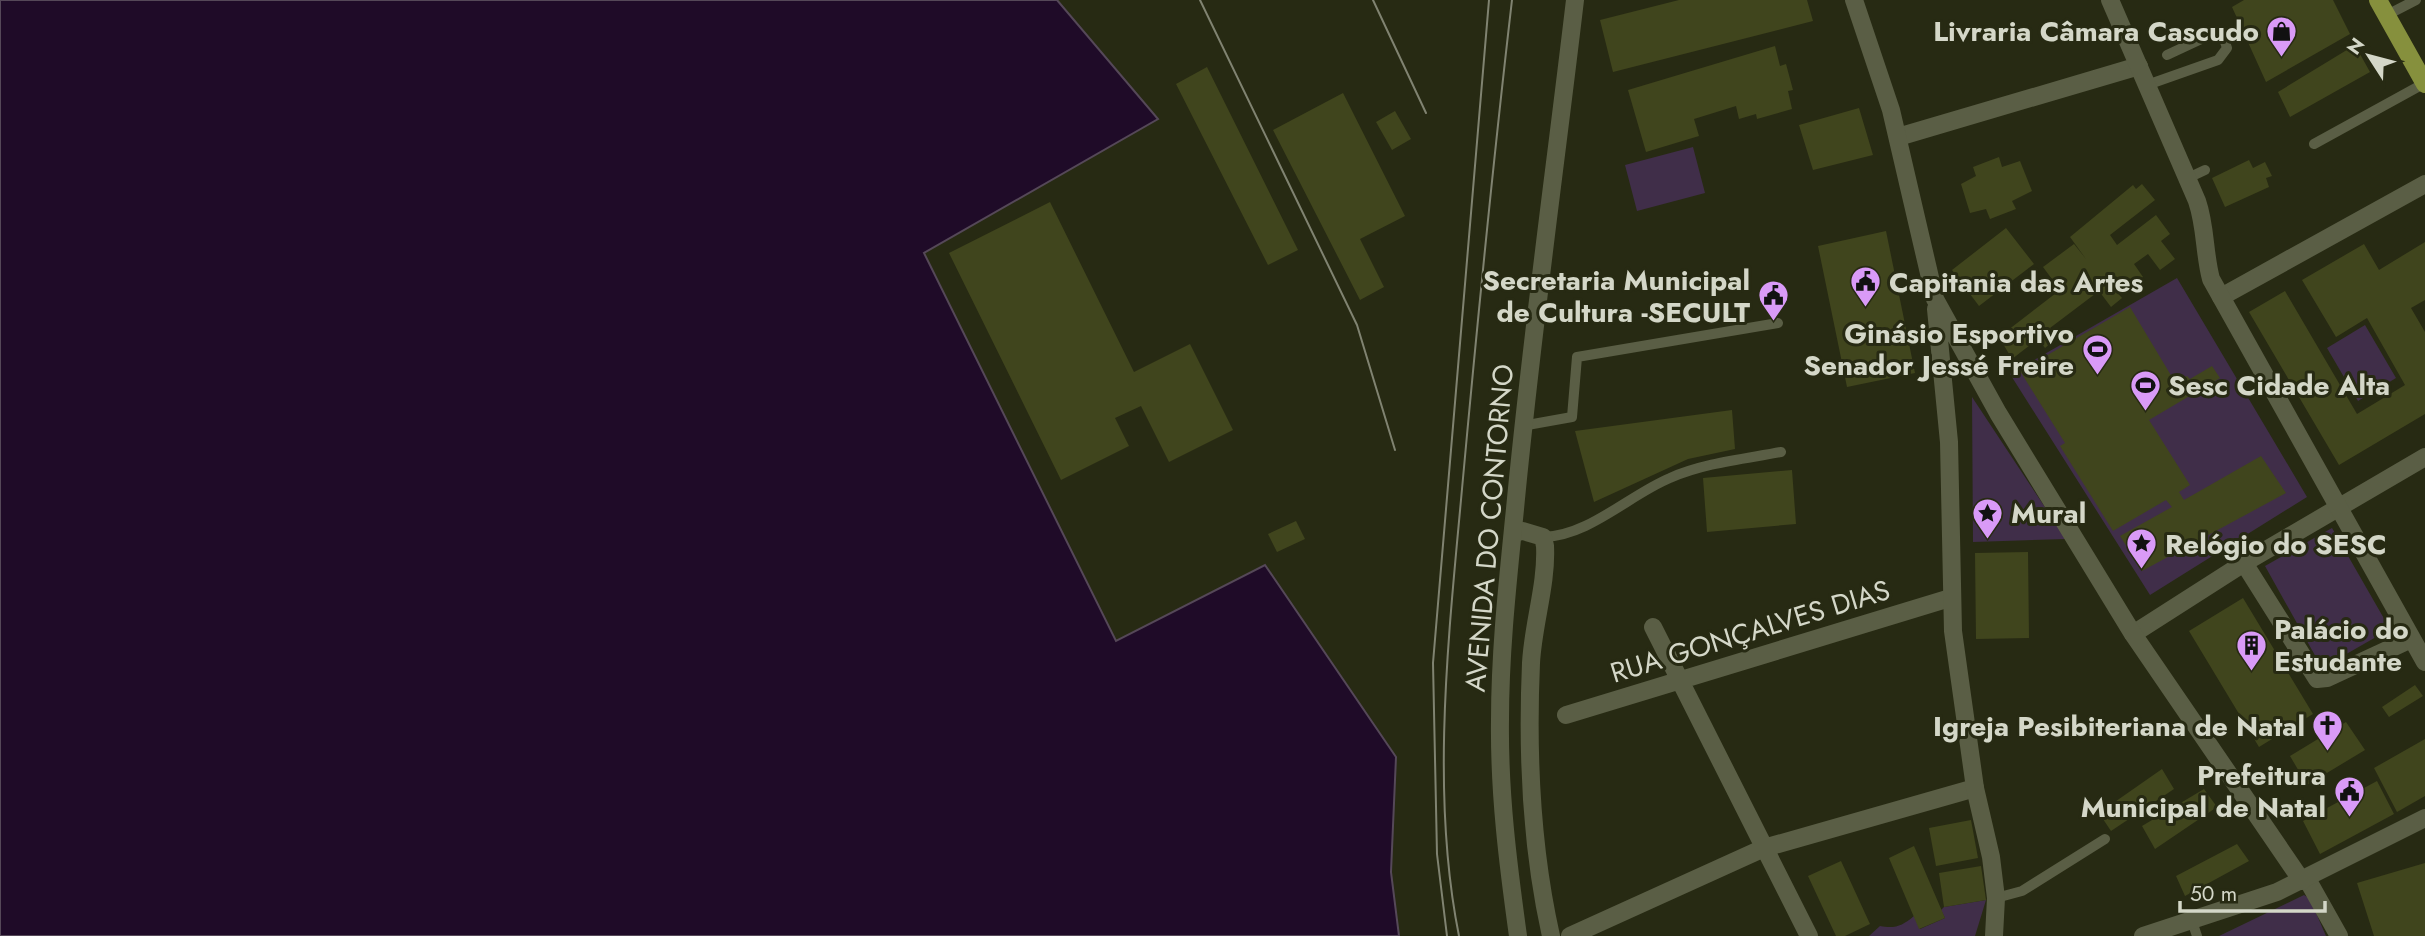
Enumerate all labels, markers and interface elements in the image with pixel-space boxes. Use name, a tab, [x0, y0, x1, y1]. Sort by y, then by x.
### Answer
place label: Livraria Câmara Cascudo	[1933, 11, 2259, 52]
shop icon: Livraria Câmara Cascudo	[2265, 14, 2299, 58]
north arrow	[2334, 21, 2404, 91]
text: N	[2340, 32, 2371, 60]
place label: Secretaria Municipal de Cultura -SECULT	[1482, 260, 1750, 333]
place label: Capitania das Artes	[1889, 262, 2144, 303]
public building icon: Capitania das Artes	[1849, 265, 1883, 309]
public building icon: Secretaria Municipal de Cultura -SECULT	[1756, 279, 1790, 323]
place label: Ginásio Esportivo Senador Jessé Freire	[1803, 313, 2074, 386]
sports icon: Ginásio Esportivo Senador Jessé Freire	[2080, 332, 2114, 376]
street label: AVENIDA DO CONTORNO	[1455, 362, 1524, 694]
place label: Sesc Cidade Alta	[2168, 365, 2390, 406]
sports icon: Sesc Cidade Alta	[2128, 368, 2162, 412]
place label: Mural	[2011, 493, 2086, 534]
place icon: Mural	[1971, 496, 2005, 540]
place label: Relógio do SESC	[2165, 524, 2387, 565]
place icon: Relógio do SESC	[2125, 527, 2159, 571]
street label: RUA GONÇALVES DIAS	[1605, 569, 1895, 694]
place label: Palácio do Estudante	[2274, 609, 2409, 682]
building icon: Palácio do Estudante	[2234, 628, 2268, 672]
place label: Igreja Pesibiteriana de Natal	[1933, 706, 2305, 747]
church icon: Igreja Pesibiteriana de Natal	[2311, 709, 2345, 753]
place label: Prefeitura Municipal de Natal	[2081, 755, 2326, 828]
public building icon: Prefeitura Municipal de Natal	[2332, 774, 2366, 818]
scale bar	[2180, 870, 2325, 914]
text: 50 m	[2190, 879, 2237, 909]

